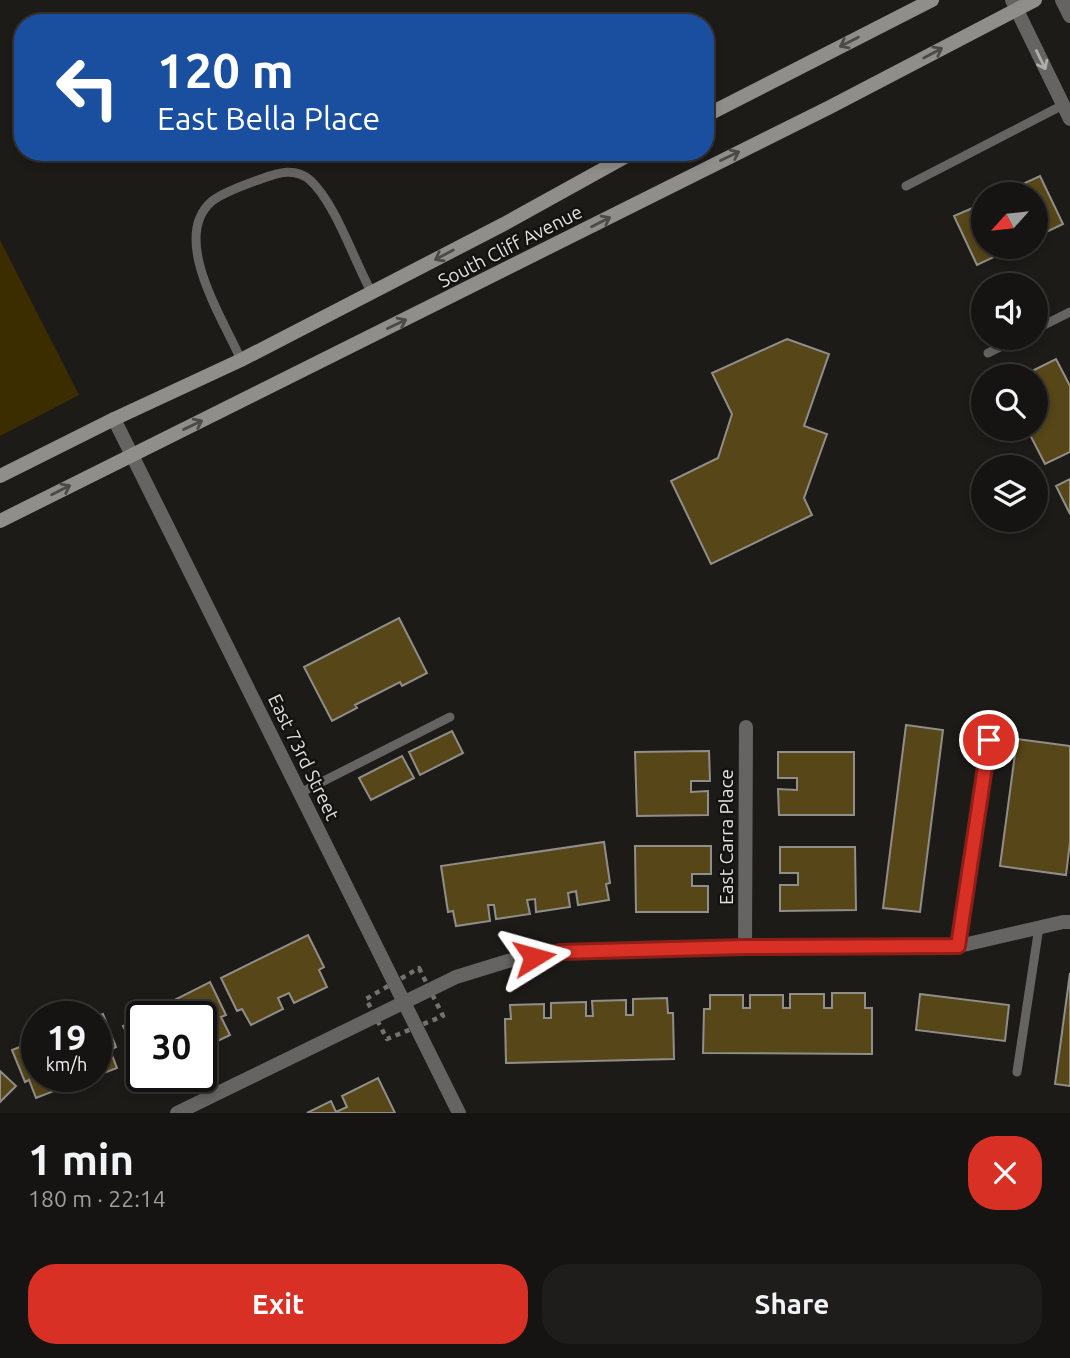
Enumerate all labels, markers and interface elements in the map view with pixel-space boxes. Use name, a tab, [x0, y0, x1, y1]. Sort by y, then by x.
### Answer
one-way arrow	[839, 36, 860, 50]
icon: left	[42, 42, 133, 133]
text: 120 m	[157, 42, 294, 97]
one-way arrow	[922, 46, 943, 59]
one-way arrow	[1035, 49, 1048, 70]
text: East Bella Place	[157, 100, 380, 136]
one-way arrow	[719, 149, 740, 163]
north arrow	[971, 182, 1048, 259]
map controls	[971, 182, 1048, 532]
street label: South Cliff Avenue	[434, 200, 586, 292]
one-way arrow	[590, 214, 610, 228]
one-way arrow	[434, 249, 454, 263]
button: sound	[971, 273, 1048, 350]
one-way arrow	[386, 316, 407, 330]
button: search	[971, 364, 1048, 441]
one-way arrow	[182, 417, 203, 431]
button: layers	[971, 455, 1048, 532]
one-way arrow	[50, 483, 71, 496]
street label: East 73rd Street	[264, 690, 344, 824]
pin	[959, 710, 1019, 770]
icon: arrive	[970, 721, 1008, 759]
street label: East Carra Place	[715, 769, 737, 905]
position arrow	[497, 920, 571, 994]
speed limit sign: 30	[126, 1001, 217, 1092]
text: 19	[47, 1017, 86, 1057]
text: km/h	[46, 1054, 87, 1074]
text: 1 min	[28, 1136, 134, 1183]
button: close	[968, 1136, 1042, 1210]
text: 180 m · 22:14	[28, 1186, 166, 1211]
button: Exit	[28, 1264, 528, 1344]
button: Share	[542, 1264, 1042, 1344]

